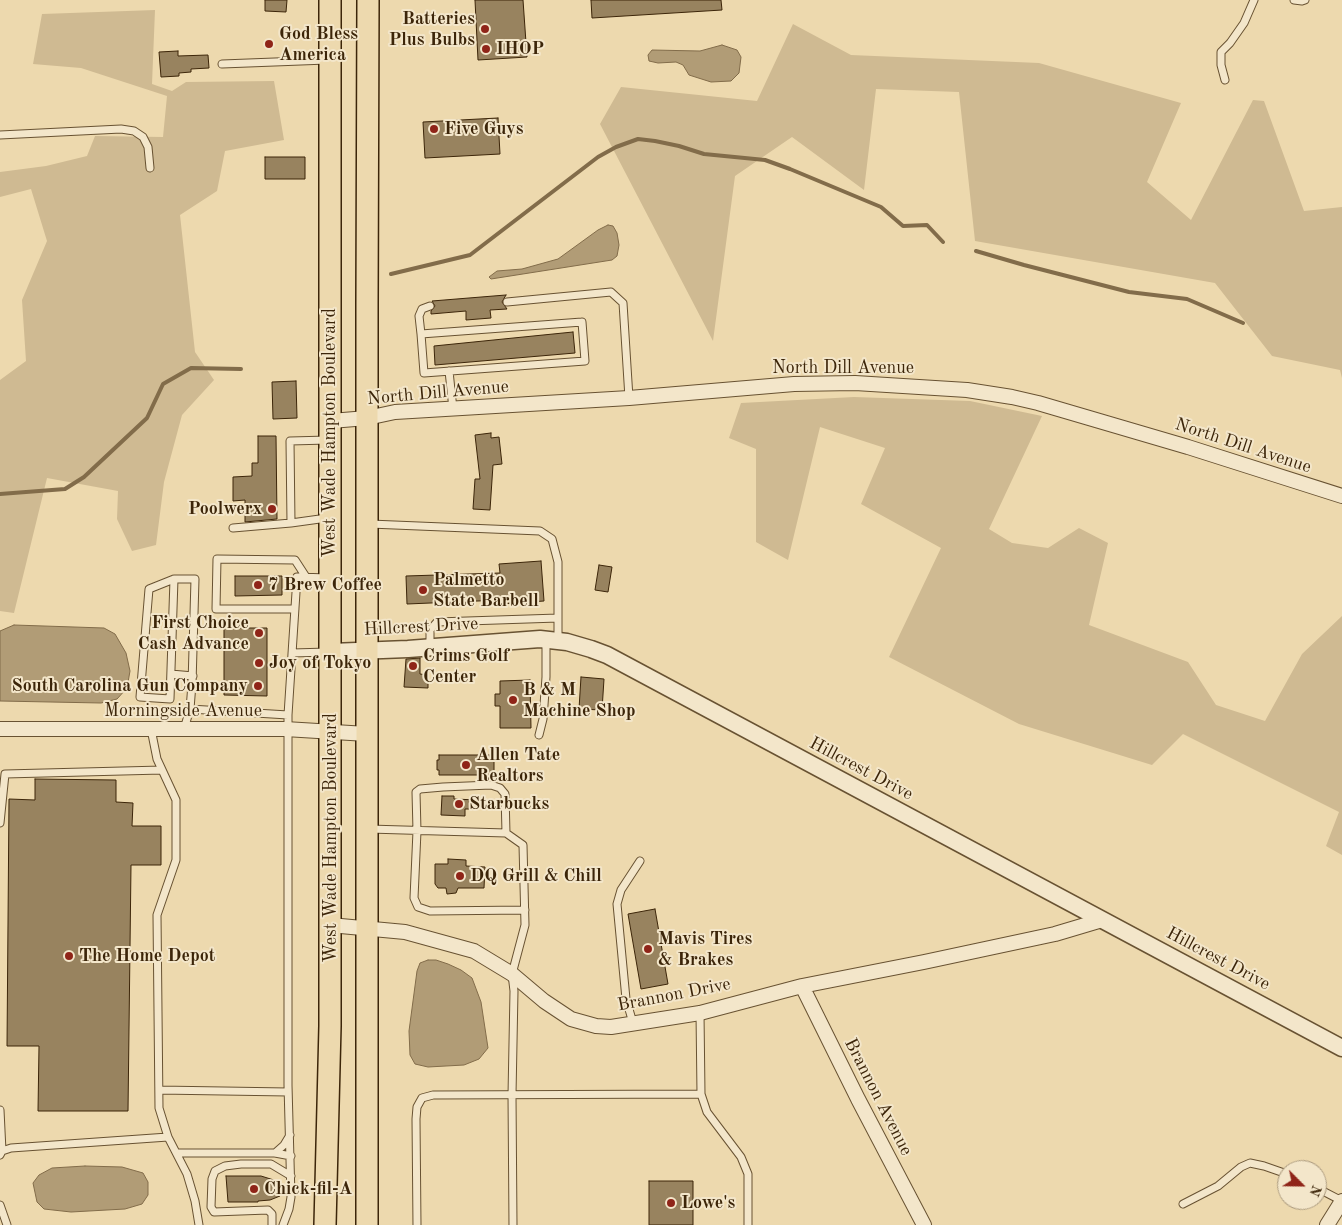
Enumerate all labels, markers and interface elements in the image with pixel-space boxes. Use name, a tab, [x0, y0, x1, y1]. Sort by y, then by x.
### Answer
place label: Batteries Plus Bulbs	[389, 8, 475, 50]
place label: God Bless America	[279, 23, 358, 66]
marker: Batteries Plus Bulbs	[479, 23, 491, 35]
marker: God Bless America	[263, 38, 275, 50]
place label: IHOP	[496, 38, 544, 60]
marker: IHOP	[480, 43, 492, 55]
place label: Five Guys	[444, 118, 523, 140]
marker: Five Guys	[428, 123, 440, 135]
street label: West Wade Hampton Boulevard	[319, 308, 341, 558]
street label: North Dill Avenue	[772, 357, 914, 379]
street label: North Dill Avenue	[366, 376, 510, 410]
street label: North Dill Avenue	[1172, 414, 1314, 478]
place label: Poolwerx	[188, 498, 262, 520]
marker: Poolwerx	[266, 503, 278, 515]
place label: Palmetto State Barbell	[433, 569, 539, 612]
place label: 7 Brew Coffee	[268, 574, 382, 596]
marker: 7 Brew Coffee	[252, 579, 264, 591]
marker: Palmetto State Barbell	[417, 584, 429, 596]
place label: First Choice Cash Advance	[138, 612, 249, 654]
street label: Hillcrest Drive	[363, 613, 479, 641]
marker: First Choice Cash Advance	[253, 627, 265, 639]
place label: Crims Golf Center	[423, 645, 509, 688]
place label: Joy of Tokyo	[269, 652, 371, 674]
marker: Joy of Tokyo	[253, 657, 265, 669]
marker: Crims Golf Center	[407, 660, 419, 672]
place label: South Carolina Gun Company	[12, 675, 248, 697]
place label: B & M Machine Shop	[523, 679, 636, 722]
marker: South Carolina Gun Company	[252, 680, 264, 692]
marker: B & M Machine Shop	[507, 694, 519, 706]
street label: Morningside Avenue	[104, 700, 262, 722]
street label: West Wade Hampton Boulevard	[320, 713, 342, 963]
street label: Hillcrest Drive	[805, 733, 917, 805]
place label: Allen Tate Realtors	[476, 744, 560, 786]
marker: Allen Tate Realtors	[460, 759, 472, 771]
place label: Starbucks	[469, 793, 549, 815]
marker: Starbucks	[453, 798, 465, 810]
place label: DQ Grill & Chill	[470, 865, 602, 887]
marker: DQ Grill & Chill	[454, 870, 466, 882]
street label: Hillcrest Drive	[1162, 923, 1274, 995]
place label: Mavis Tires & Brakes	[658, 928, 752, 971]
marker: Mavis Tires & Brakes	[642, 943, 654, 955]
place label: The Home Depot	[79, 945, 215, 967]
marker: The Home Depot	[63, 950, 75, 962]
street label: Brannon Drive	[615, 973, 733, 1017]
street label: Brannon Avenue	[839, 1035, 917, 1159]
north arrow	[1277, 1160, 1327, 1210]
place label: Chick-fil-A	[264, 1178, 352, 1200]
marker: Chick-fil-A	[248, 1183, 260, 1195]
text: N	[1306, 1183, 1323, 1198]
place label: Lowe's	[681, 1192, 735, 1214]
marker: Lowe's	[665, 1197, 677, 1209]

